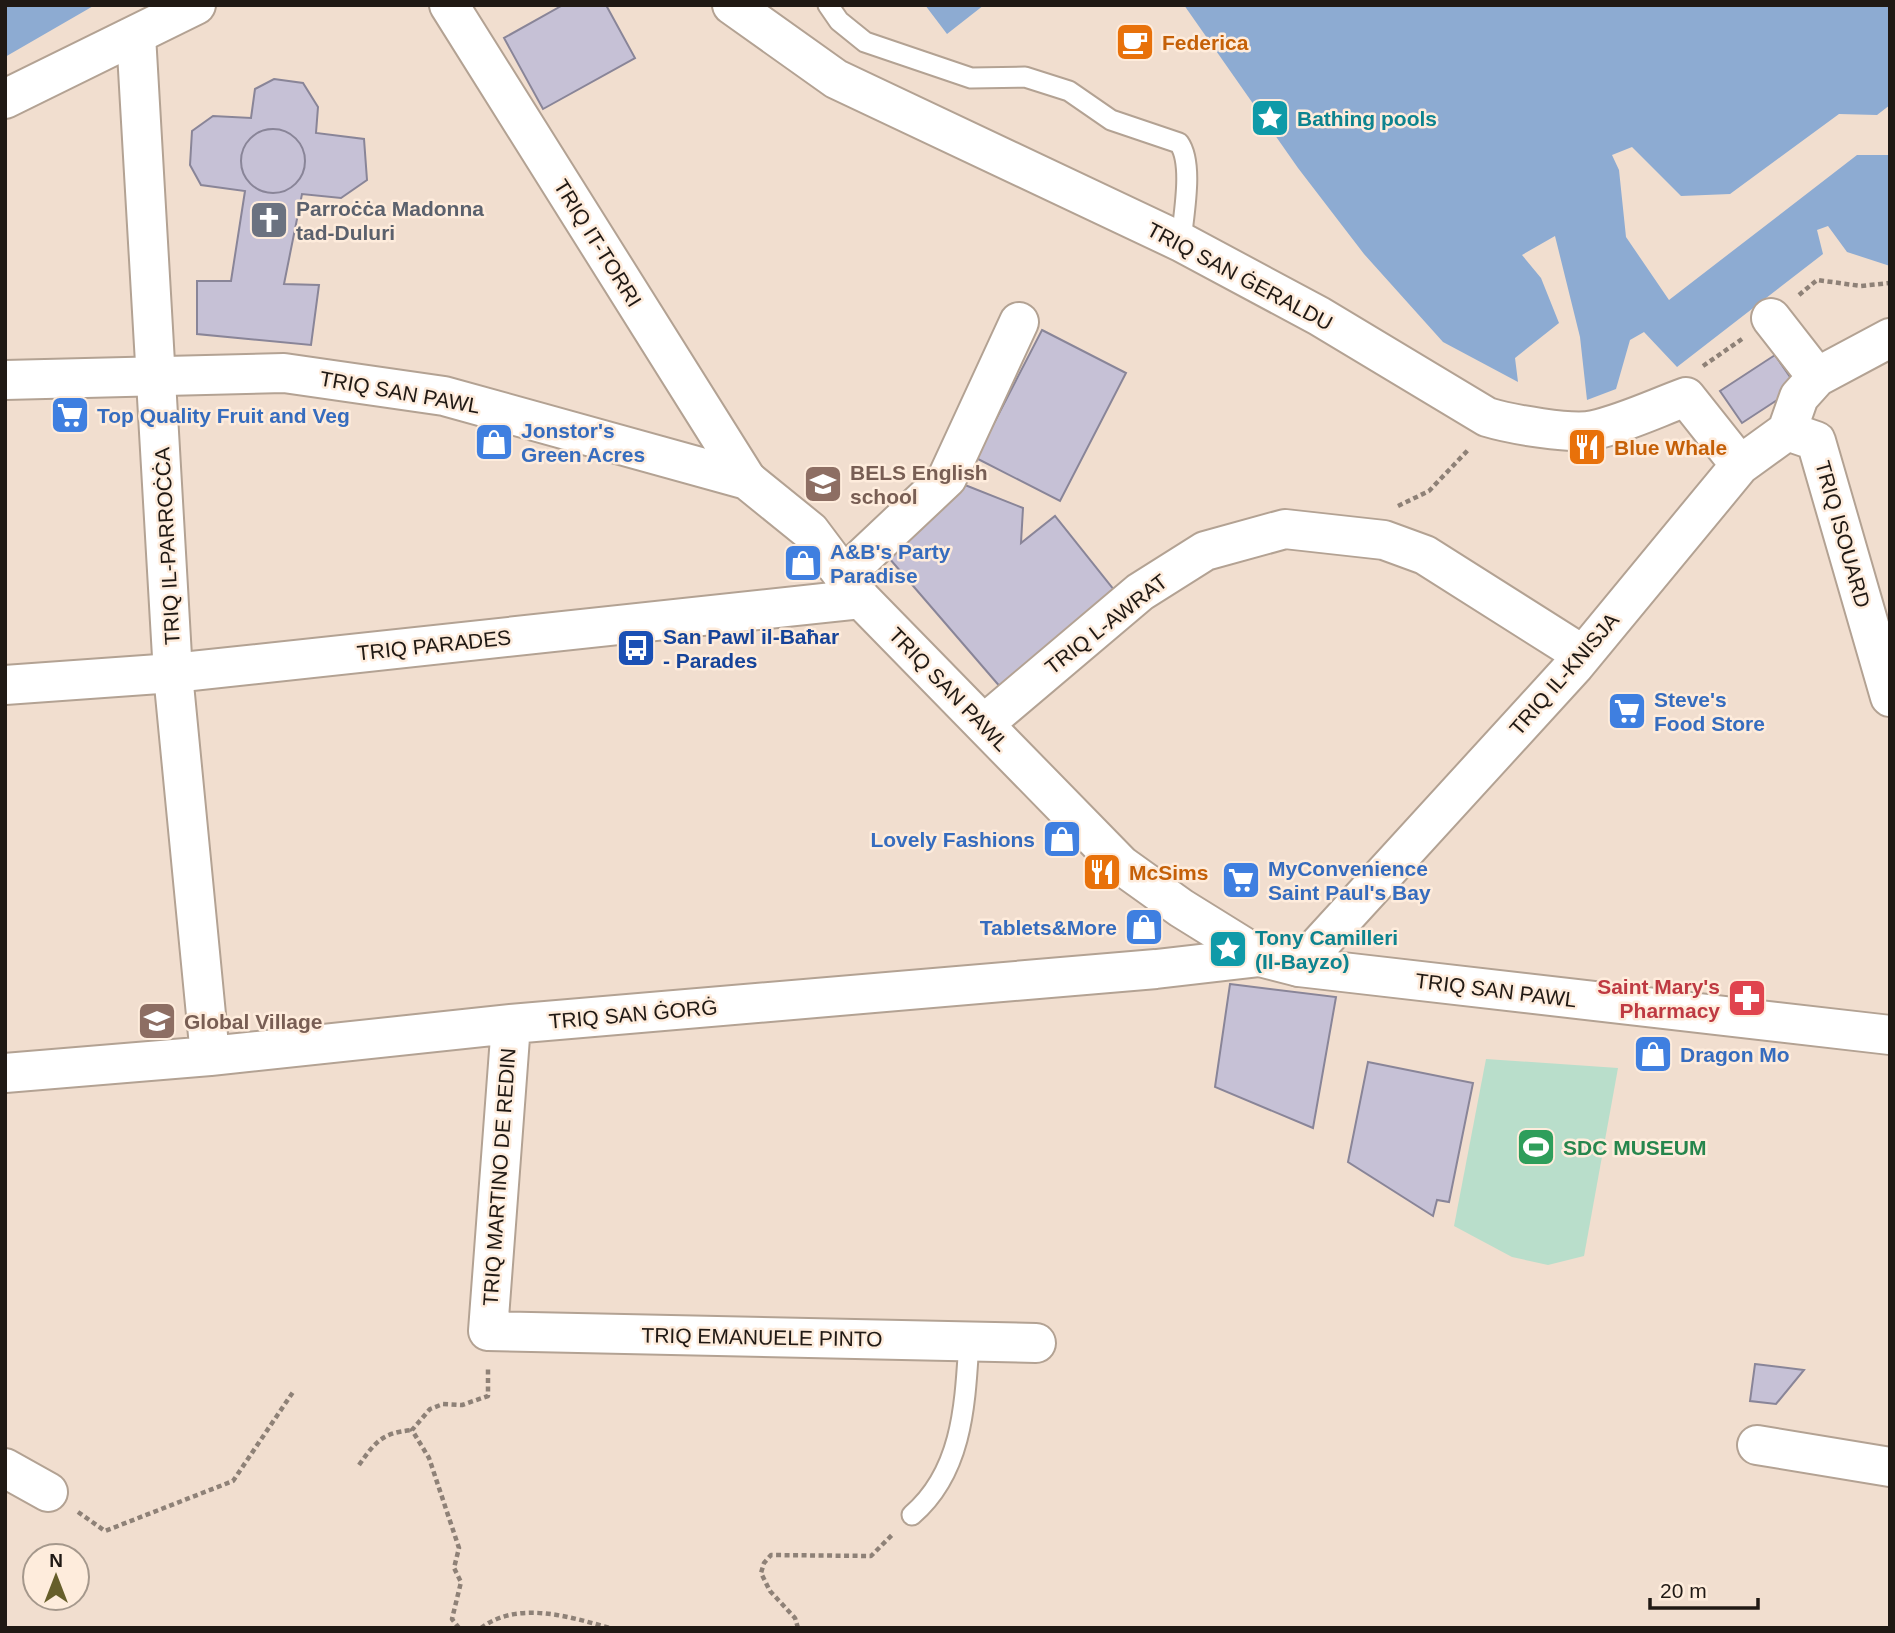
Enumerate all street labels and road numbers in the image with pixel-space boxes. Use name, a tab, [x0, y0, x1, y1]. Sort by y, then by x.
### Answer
street label: TRIQ IT-TORRI	[550, 175, 646, 311]
street label: TRIQ SAN ĠERALDU	[1143, 217, 1337, 335]
street label: TRIQ SAN PAWL	[318, 367, 482, 417]
street label: TRIQ IL-PARROĊĊA	[150, 447, 184, 645]
street label: TRIQ ISOUARD	[1811, 458, 1875, 610]
street label: TRIQ L-AWRAT	[1041, 569, 1172, 679]
street label: TRIQ IL-KNISJA	[1505, 608, 1623, 740]
street label: TRIQ SAN PAWL	[884, 623, 1014, 755]
street label: TRIQ PARADES	[356, 625, 512, 665]
street label: TRIQ SAN PAWL	[1414, 969, 1578, 1011]
street label: TRIQ SAN ĠORĠ	[548, 995, 718, 1033]
street label: TRIQ MARTINO DE REDIN	[479, 1047, 519, 1307]
street label: TRIQ EMANUELE PINTO	[641, 1323, 883, 1351]

